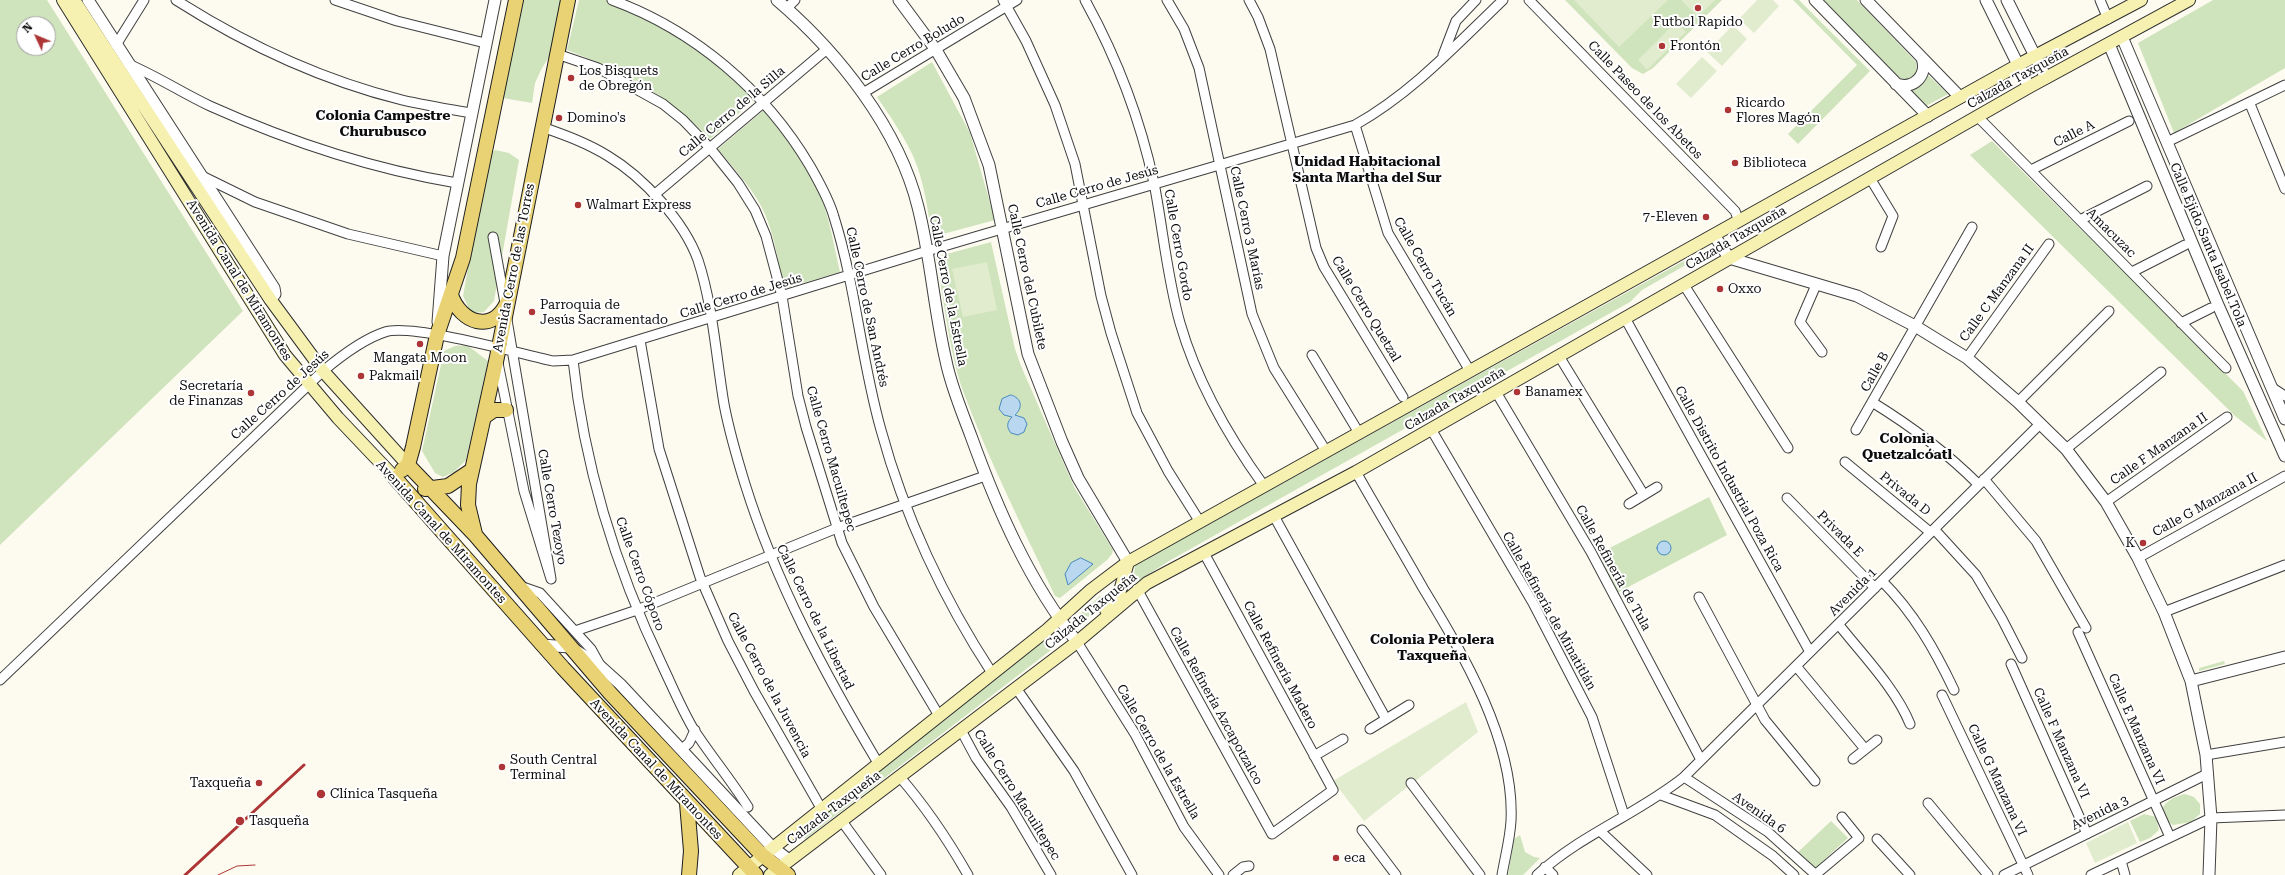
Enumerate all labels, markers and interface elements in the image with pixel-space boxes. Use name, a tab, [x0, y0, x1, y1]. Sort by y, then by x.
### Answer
marker: Futbol Rapido	[1693, 3, 1703, 13]
street label: Calle Cerro Boludo	[858, 11, 968, 85]
place label: Futbol Rapido	[1653, 14, 1743, 30]
north arrow	[16, 16, 56, 56]
text: N	[20, 20, 35, 36]
street label: Calle Paseo de los Abetos	[1584, 38, 1706, 162]
place label: Frontón	[1670, 38, 1720, 54]
marker: Frontón	[1657, 41, 1667, 51]
street label: Calzada Taxqueña	[1965, 44, 2071, 112]
place label: Los Bisquets de Obregón	[579, 63, 658, 94]
street label: Calle Cerro de la Silla	[676, 63, 788, 161]
marker: Los Bisquets de Obregón	[566, 73, 576, 83]
place label: Ricardo Flores Magón	[1736, 95, 1820, 126]
marker: Ricardo Flores Magón	[1723, 105, 1733, 115]
district label: Colonia Campestre Churubusco	[315, 108, 451, 140]
place label: Domino's	[567, 110, 626, 126]
marker: Domino's	[554, 113, 564, 123]
street label: Calle A	[2051, 117, 2097, 151]
district label: Unidad Habitacional Santa Martha del Sur	[1292, 154, 1442, 186]
place label: Biblioteca	[1743, 155, 1807, 171]
marker: Biblioteca	[1730, 158, 1740, 168]
street label: Calle Ejido Santa Isabel Tola	[2166, 160, 2250, 330]
street label: Calle Cerro de Jesús	[1034, 162, 1160, 212]
street label: Calle Cerro 3 Marías	[1226, 165, 1268, 291]
street label: Avenida Cerro de las Torres	[490, 182, 538, 354]
street label: Calle Cerro Gordo	[1161, 188, 1195, 302]
street label: Avenida Canal de Miramontes	[183, 196, 295, 364]
place label: Walmart Express	[586, 197, 691, 213]
marker: Walmart Express	[573, 200, 583, 210]
street label: Calle Cerro del Cubilete	[1004, 203, 1050, 351]
street label: Calzada Taxqueña	[1683, 203, 1789, 273]
street label: Amacuzac	[2083, 205, 2139, 261]
place label: 7-Eleven	[1643, 209, 1698, 225]
marker: 7-Eleven	[1701, 212, 1711, 222]
street label: Calle Cerro de la Estrella	[926, 214, 970, 368]
street label: Calle Cerro Tucán	[1390, 214, 1460, 320]
street label: Calle Cerro de San Andrés	[842, 226, 892, 388]
street label: Calle C Manzana II	[1956, 241, 2038, 345]
street label: Calle Cerro Quetzal	[1328, 253, 1404, 365]
street label: Calle Cerro de Jesús	[678, 270, 804, 322]
place label: Oxxo	[1728, 281, 1761, 297]
marker: Oxxo	[1715, 284, 1725, 294]
place label: Parroquia de Jesús Sacramentado	[540, 297, 668, 328]
marker: Parroquia de Jesús Sacramentado	[527, 307, 537, 317]
marker: Mangata Moon	[415, 339, 425, 349]
street label: Calle Cerro de Jesús	[228, 347, 332, 443]
street label: Calle B	[1858, 349, 1892, 395]
place label: Mangata Moon	[373, 350, 467, 366]
street label: Calzada Taxqueña	[1402, 364, 1508, 434]
place label: Pakmail	[369, 368, 419, 384]
marker: Pakmail	[356, 371, 366, 381]
place label: Secretaría de Finanzas	[169, 378, 243, 409]
street label: Calle Distrito Industrial Poza Rica	[1671, 383, 1787, 575]
street label: Calle Cerro Macuiltepec	[803, 384, 859, 534]
place label: Banamex	[1525, 384, 1582, 400]
marker: Banamex	[1512, 387, 1522, 397]
marker: Secretaría de Finanzas	[246, 388, 256, 398]
street label: Calle F Manzana II	[2107, 410, 2211, 488]
district label: Colonia Quetzalcóatl	[1862, 431, 1952, 464]
street label: Calle Cerro Tezoyo	[534, 448, 570, 566]
street label: Avenida Canal de Miramontes	[373, 457, 509, 607]
street label: Privada D	[1876, 469, 1934, 519]
street label: Calle G Manzana II	[2150, 470, 2260, 540]
street label: Calle Refinería de Tula	[1572, 502, 1654, 634]
street label: Privada E	[1814, 508, 1866, 560]
street label: Calle Cerro Cóporo	[612, 515, 668, 633]
street label: Calle Refinería de Minatitlán	[1499, 529, 1599, 693]
place label: K	[2126, 535, 2135, 551]
marker: K	[2138, 538, 2148, 548]
street label: Calle Cerro de la Libertad	[773, 542, 857, 692]
street label: Avenida 1	[1826, 565, 1880, 619]
street label: Calzada Taxqueña	[1042, 569, 1140, 653]
street label: Calle Refinería Madero	[1240, 598, 1320, 732]
street label: Calle Cerro de la Juvencia	[724, 609, 814, 761]
street label: Calle Refinería Azcapotzalco	[1166, 624, 1266, 788]
district label: Colonia Petrolera Taxqueña	[1370, 632, 1494, 664]
street label: Calle E Manzana VI	[2104, 671, 2168, 787]
street label: Calle Cerro de la Estrella	[1113, 682, 1203, 822]
street label: Calle F Manzana VI	[2030, 685, 2092, 801]
street label: Avenida Canal de Miramontes	[586, 695, 726, 843]
street label: Calle G Manzana VI	[1964, 722, 2030, 838]
street label: Calle Cerro Macuiltepec	[970, 727, 1064, 863]
place label: South Central Terminal	[510, 752, 597, 783]
marker: South Central Terminal	[497, 762, 507, 772]
street label: Calzada Taxqueña	[784, 768, 884, 848]
place label: Taxqueña	[190, 775, 251, 791]
marker: Taxqueña	[254, 778, 264, 788]
place label: Clínica Tasqueña	[330, 786, 438, 802]
marker: Clínica Tasqueña	[315, 788, 327, 800]
street label: Avenida 6	[1729, 789, 1789, 837]
street label: Avenida 3	[2069, 792, 2131, 834]
place label: Tasqueña	[249, 813, 309, 829]
marker: Tasqueña	[234, 815, 246, 827]
place label: eca	[1344, 850, 1366, 866]
marker: eca	[1331, 853, 1341, 863]

